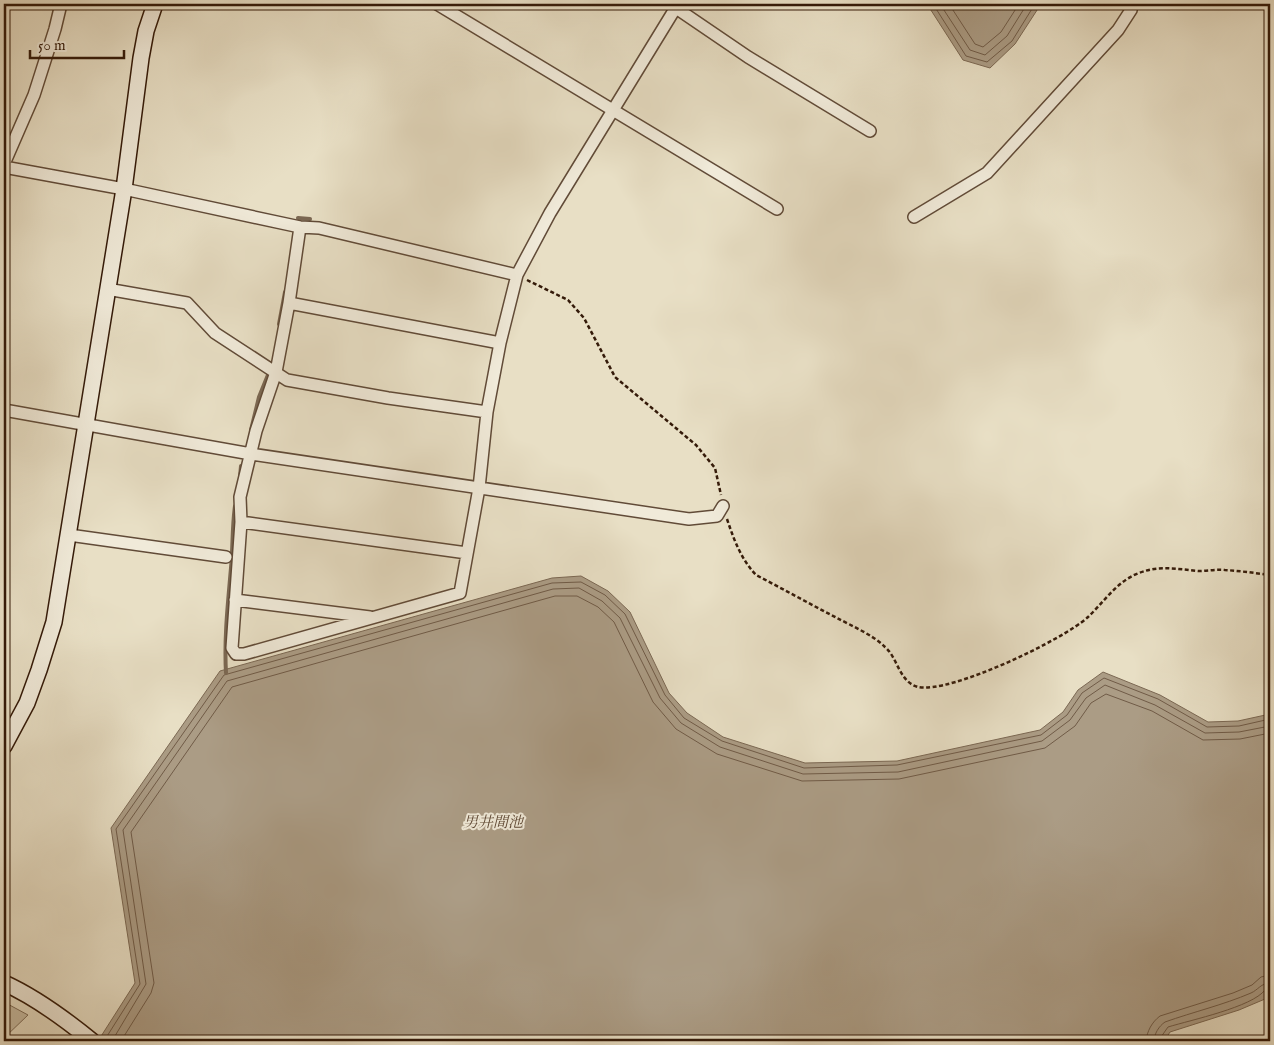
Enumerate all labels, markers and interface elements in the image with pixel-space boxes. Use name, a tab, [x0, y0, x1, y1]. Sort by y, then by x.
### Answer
scale bar	[30, 28, 124, 60]
text: 50 m	[38, 36, 66, 55]
water label: 男井間池	[463, 813, 525, 832]

